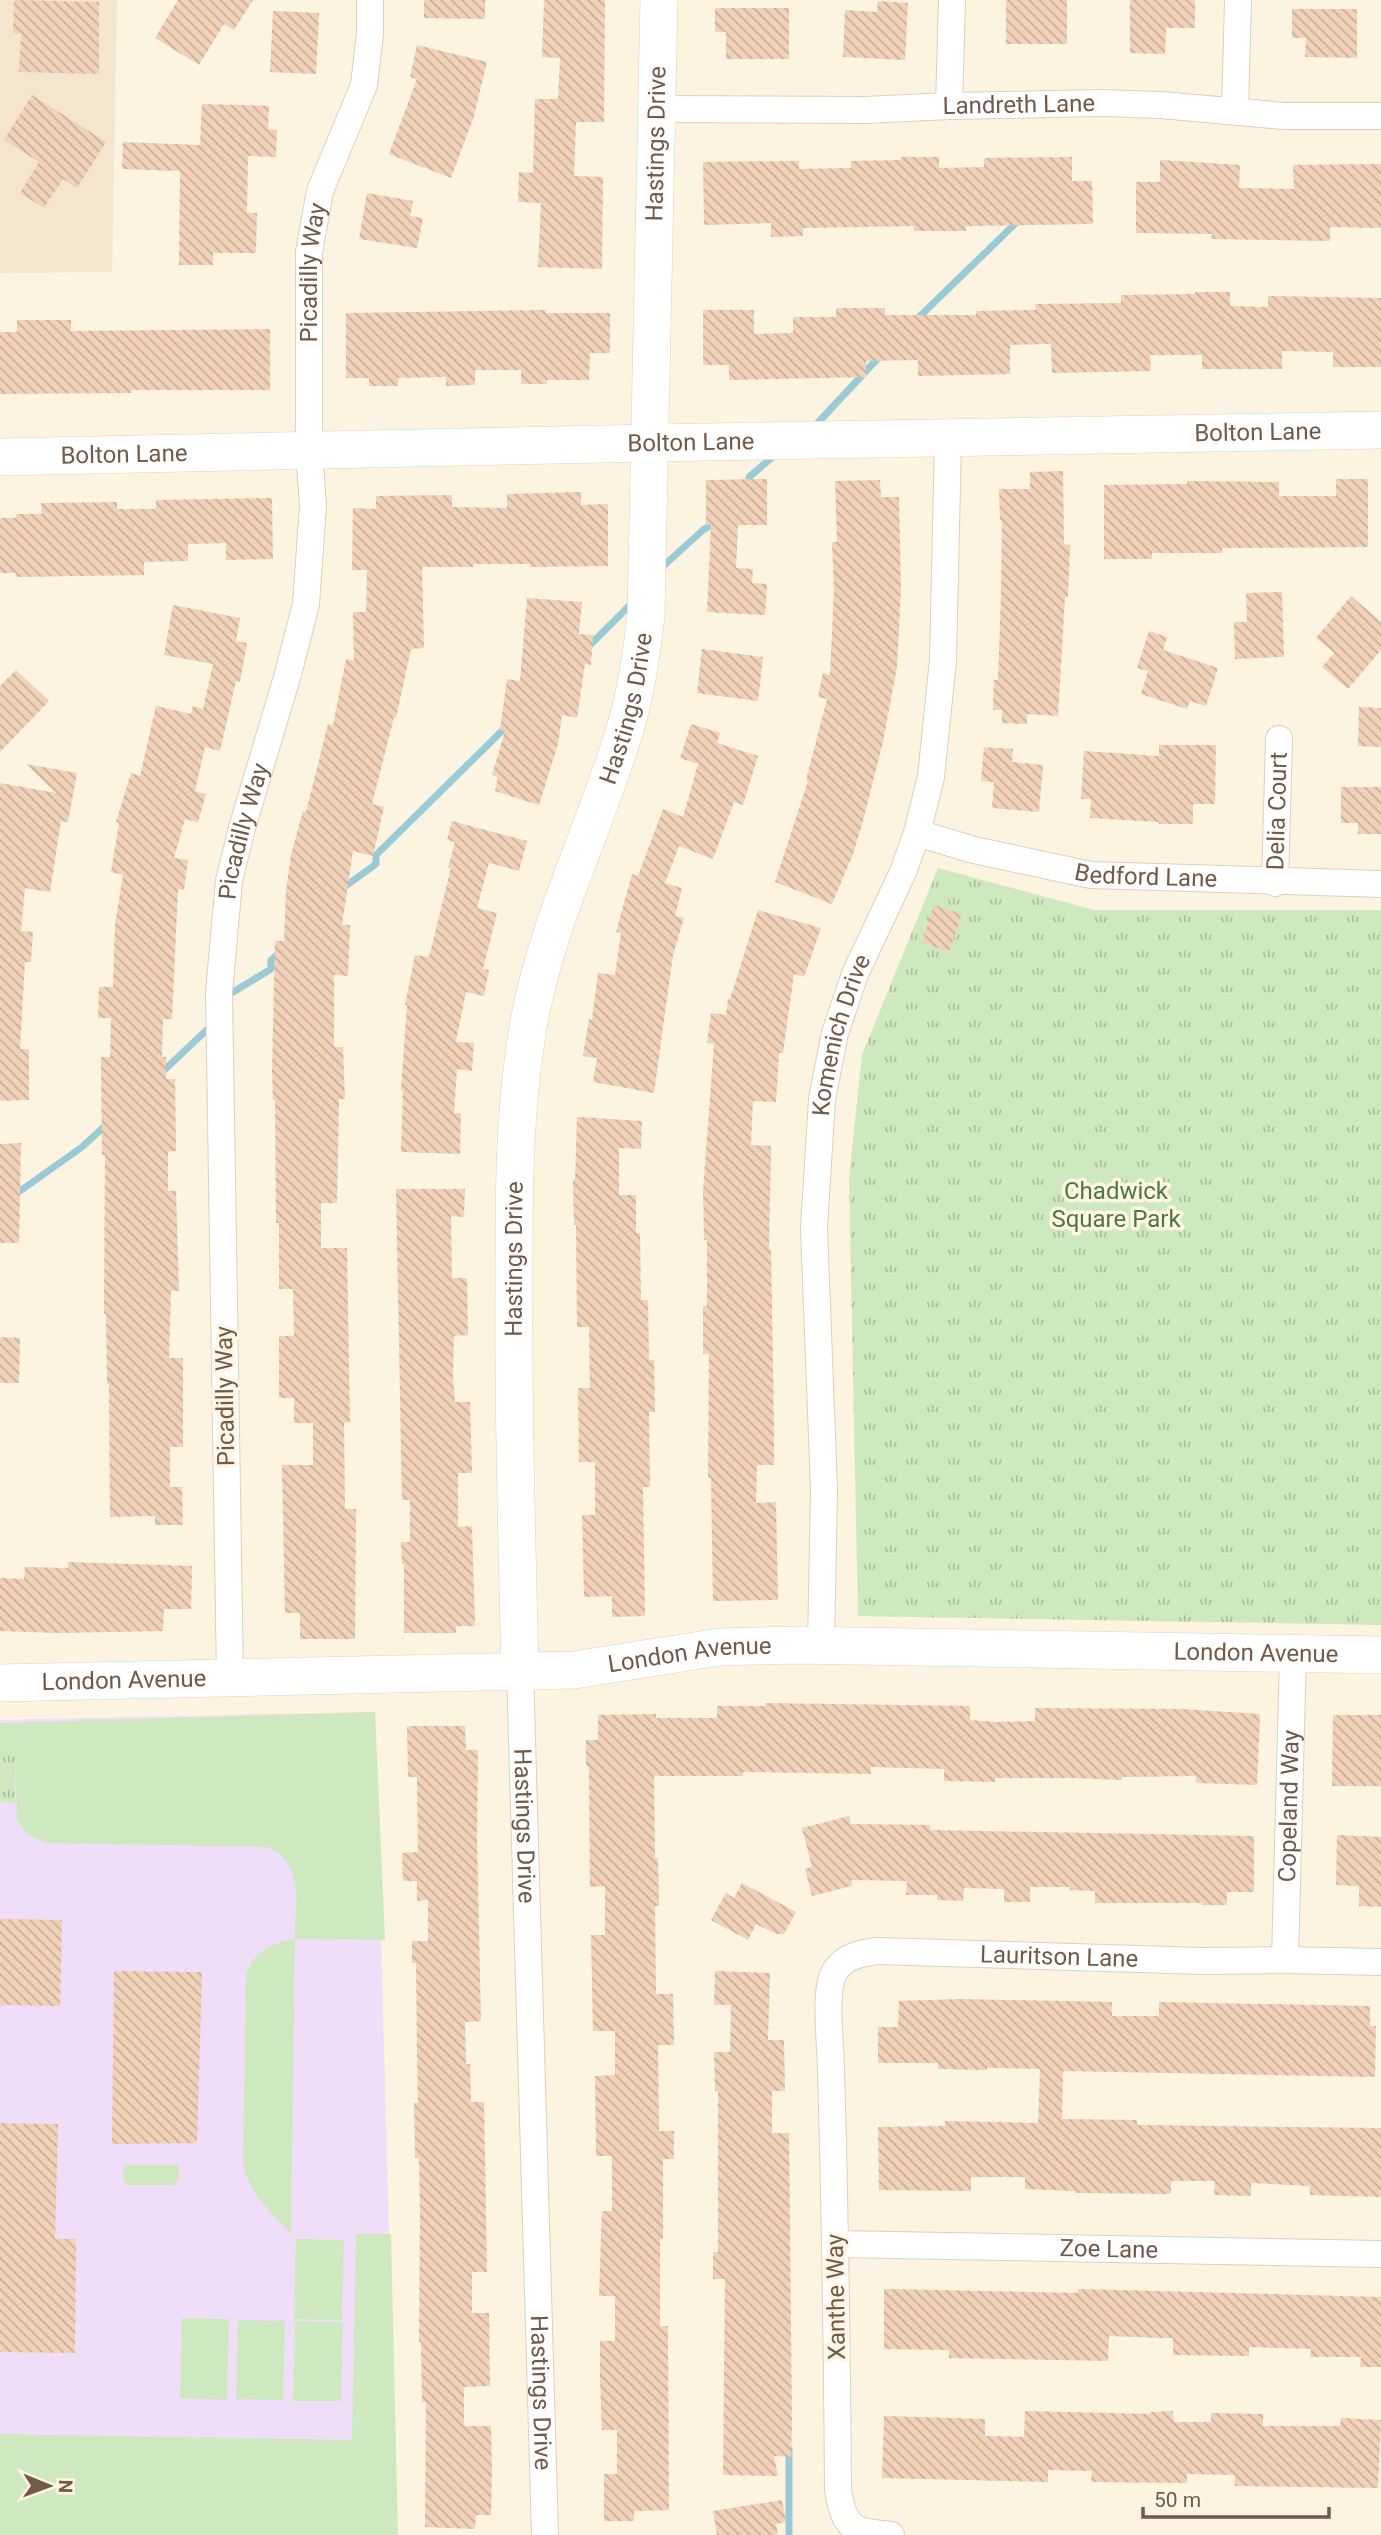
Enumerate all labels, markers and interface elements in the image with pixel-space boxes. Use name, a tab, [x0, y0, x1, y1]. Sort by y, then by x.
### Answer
street label: Hastings Drive	[640, 66, 672, 222]
street label: Landreth Lane	[942, 89, 1095, 120]
street label: Picadilly Way	[295, 200, 332, 343]
street label: Bolton Lane	[1194, 417, 1322, 447]
street label: Bolton Lane	[627, 427, 755, 458]
street label: Bolton Lane	[60, 439, 188, 470]
street label: Hastings Drive	[594, 631, 658, 788]
street label: Delia Court	[1261, 751, 1293, 871]
street label: Picadilly Way	[213, 759, 275, 901]
street label: Bedford Lane	[1072, 858, 1218, 893]
street label: Komenich Drive	[807, 950, 876, 1117]
park label: Chadwick Square Park	[1051, 1177, 1181, 1233]
street label: Hastings Drive	[500, 1181, 529, 1337]
street label: Picadilly Way	[210, 1325, 240, 1466]
street label: London Avenue	[606, 1632, 772, 1678]
street label: London Avenue	[1173, 1637, 1339, 1668]
street label: London Avenue	[41, 1664, 207, 1696]
street label: Copeland Way	[1273, 1729, 1305, 1883]
street label: Hastings Drive	[508, 1748, 541, 1904]
street label: Lauritson Lane	[980, 1940, 1139, 1973]
street label: Xanthe Way	[821, 2233, 851, 2360]
street label: Zoe Lane	[1059, 2234, 1158, 2264]
street label: Hastings Drive	[525, 2315, 557, 2471]
north arrow	[14, 2451, 84, 2521]
scale bar	[1143, 2476, 1328, 2520]
text: N	[54, 2479, 77, 2493]
text: 50 m	[1154, 2488, 1201, 2512]

